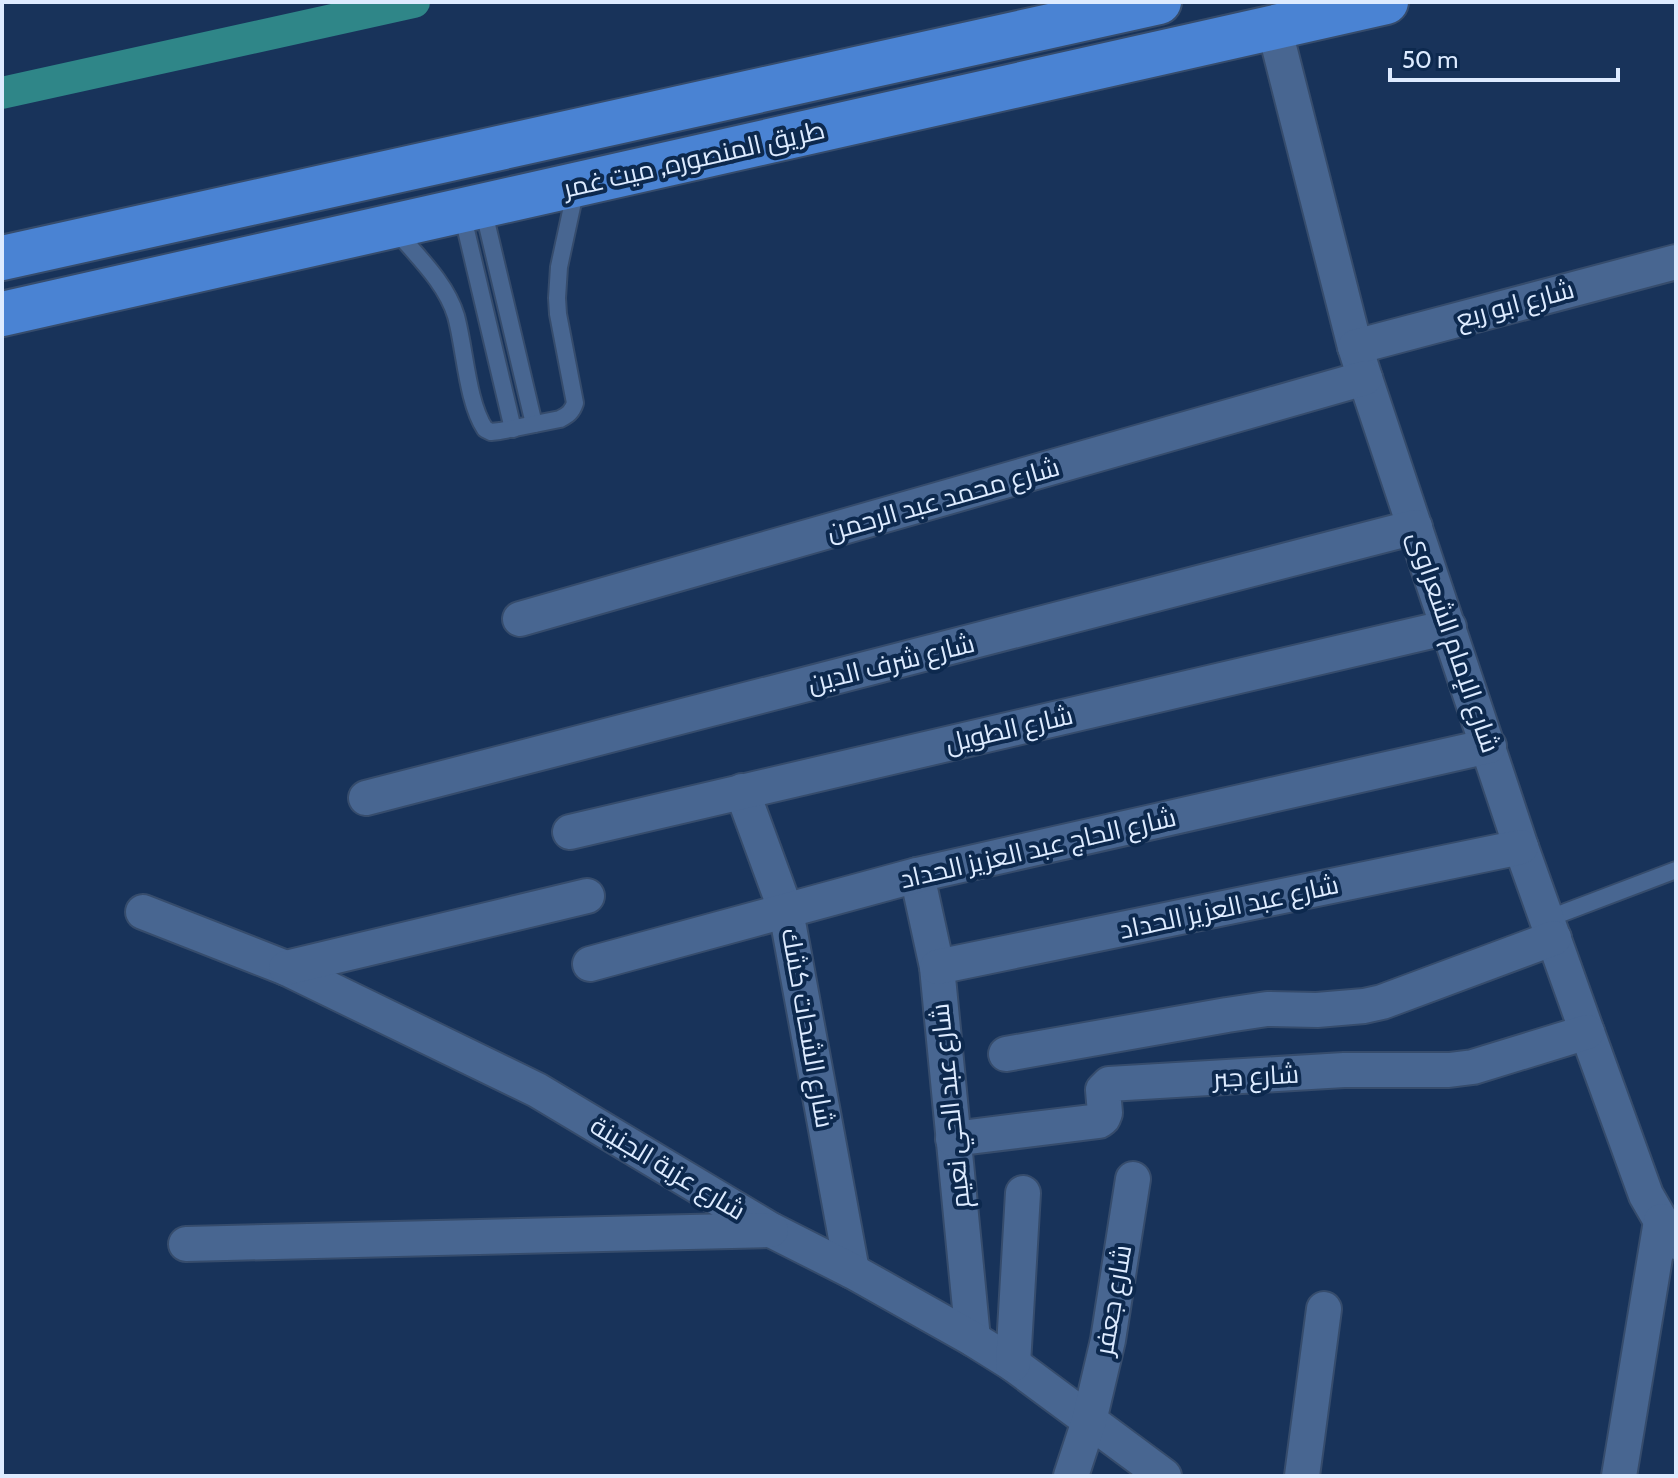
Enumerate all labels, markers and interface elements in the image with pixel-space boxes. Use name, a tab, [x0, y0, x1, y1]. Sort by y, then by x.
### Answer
scale bar	[1390, 32, 1618, 82]
text: 50 m	[1402, 45, 1458, 74]
street label: طريق المنصوره, ميت غمر	[558, 113, 828, 205]
street label: شارع ابو ربع	[1452, 273, 1578, 336]
street label: شارع محمد عبد الرحمن	[823, 450, 1063, 549]
street label: شارع الإمام الشعراوى	[1399, 527, 1507, 757]
street label: شارع شرف الدين	[804, 627, 978, 700]
street label: شارع الطويل	[942, 699, 1076, 760]
street label: شارع الحاج عبد العزيز الحداد	[897, 801, 1179, 896]
street label: شارع عبد العزيز الحداد	[1116, 868, 1342, 947]
street label: شارع الشحات كشك	[774, 926, 841, 1131]
street label: شارع عبد الحي نعيم	[923, 1001, 982, 1210]
street label: شارع جبر	[1210, 1058, 1300, 1095]
street label: شارع عزبة الجنينة	[584, 1109, 751, 1228]
street label: شارع جعفر	[1087, 1242, 1139, 1360]

